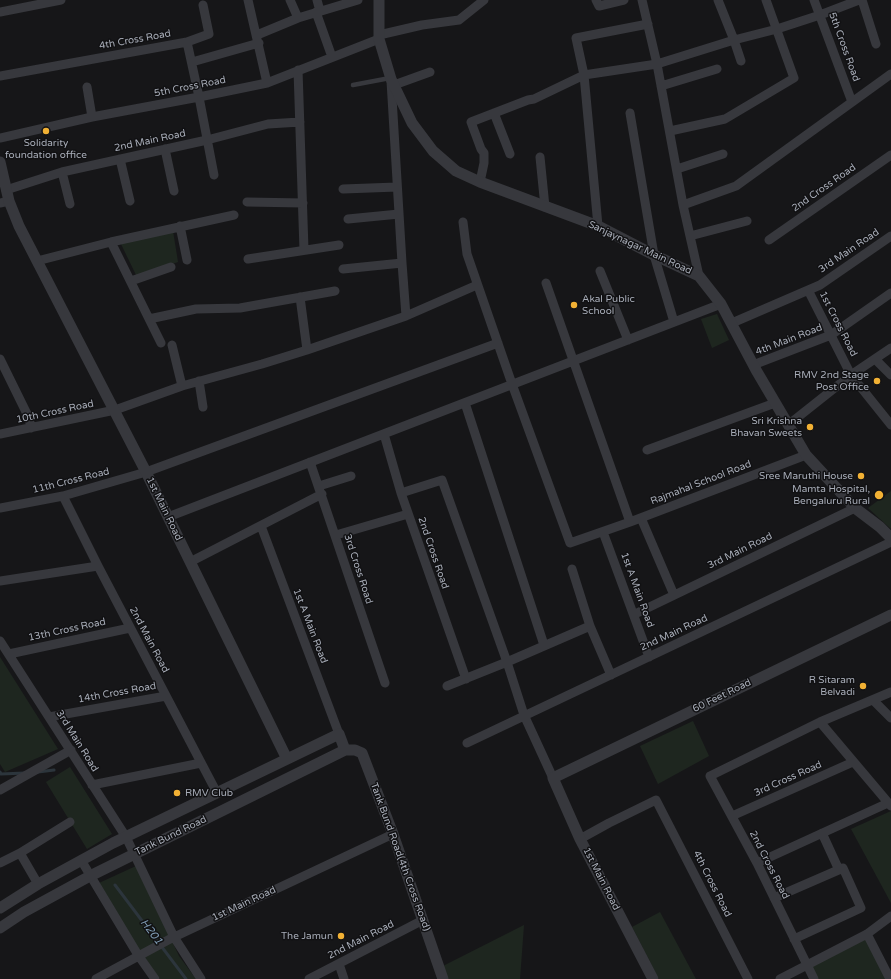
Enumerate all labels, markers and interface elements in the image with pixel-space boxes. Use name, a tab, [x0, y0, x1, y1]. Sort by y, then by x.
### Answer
street label: 5th Cross Road	[826, 11, 862, 83]
street label: 4th Cross Road	[98, 28, 172, 52]
street label: 5th Cross Road	[153, 74, 227, 100]
marker: Solidarity foundation office	[41, 126, 51, 136]
street label: 2nd Main Road	[113, 128, 187, 154]
place label: Solidarity foundation office	[5, 137, 87, 160]
street label: 2nd Cross Road	[790, 162, 858, 214]
street label: Sanjaynagar Main Road	[586, 219, 694, 277]
street label: 3rd Main Road	[816, 226, 882, 276]
street label: 1st Cross Road	[816, 289, 860, 359]
place label: Akal Public School	[582, 293, 635, 316]
marker: Akal Public School	[569, 300, 579, 310]
street label: 4th Main Road	[754, 322, 824, 358]
place label: RMV 2nd Stage Post Office	[794, 369, 869, 392]
marker: RMV 2nd Stage Post Office	[872, 376, 882, 386]
street label: 10th Cross Road	[15, 398, 95, 426]
place label: Sri Krishna Bhavan Sweets	[730, 415, 802, 438]
marker: Sri Krishna Bhavan Sweets	[805, 422, 815, 432]
street label: Rajmahal School Road	[649, 458, 753, 508]
street label: 11th Cross Road	[31, 466, 111, 496]
place label: Sree Maruthi House	[759, 470, 853, 482]
marker: Sree Maruthi House	[856, 471, 866, 481]
street label: 1st Main Road	[143, 475, 185, 543]
place label: Mamta Hospital, Bengaluru Rural	[792, 483, 870, 506]
marker: Mamta Hospital, Bengaluru Rural	[873, 489, 885, 501]
street label: 2nd Cross Road	[415, 515, 451, 591]
street label: 3rd Main Road	[706, 530, 774, 572]
street label: 3rd Cross Road	[341, 533, 375, 605]
street label: 1st A Main Road	[618, 551, 656, 629]
street label: 1st A Main Road	[290, 587, 330, 665]
street label: 2nd Main Road	[127, 605, 171, 675]
street label: 2nd Main Road	[638, 612, 710, 654]
street label: 13th Cross Road	[27, 616, 107, 644]
place label: R Sitaram Belvadi	[809, 674, 855, 698]
street label: 60 Feet Road	[691, 677, 753, 715]
street label: 14th Cross Road	[77, 680, 157, 706]
marker: R Sitaram Belvadi	[858, 681, 868, 691]
street label: 3rd Main Road	[53, 708, 101, 774]
street label: 3rd Cross Road	[752, 759, 824, 799]
street label: Tank Bund Road(4th Cross Road)	[367, 781, 433, 933]
place label: RMV Club	[185, 787, 233, 799]
marker: RMV Club	[172, 788, 182, 798]
street label: Tank Bund Road	[133, 813, 209, 859]
street label: 2nd Cross Road	[747, 829, 791, 901]
street label: 1st Main Road	[580, 846, 622, 912]
street label: 4th Cross Road	[690, 849, 734, 919]
street label: 1st Main Road	[210, 884, 278, 924]
water label: H201	[137, 916, 165, 948]
street label: 2nd Main Road	[326, 918, 396, 962]
place label: The Jamun	[281, 930, 333, 942]
marker: The Jamun	[336, 931, 346, 941]

